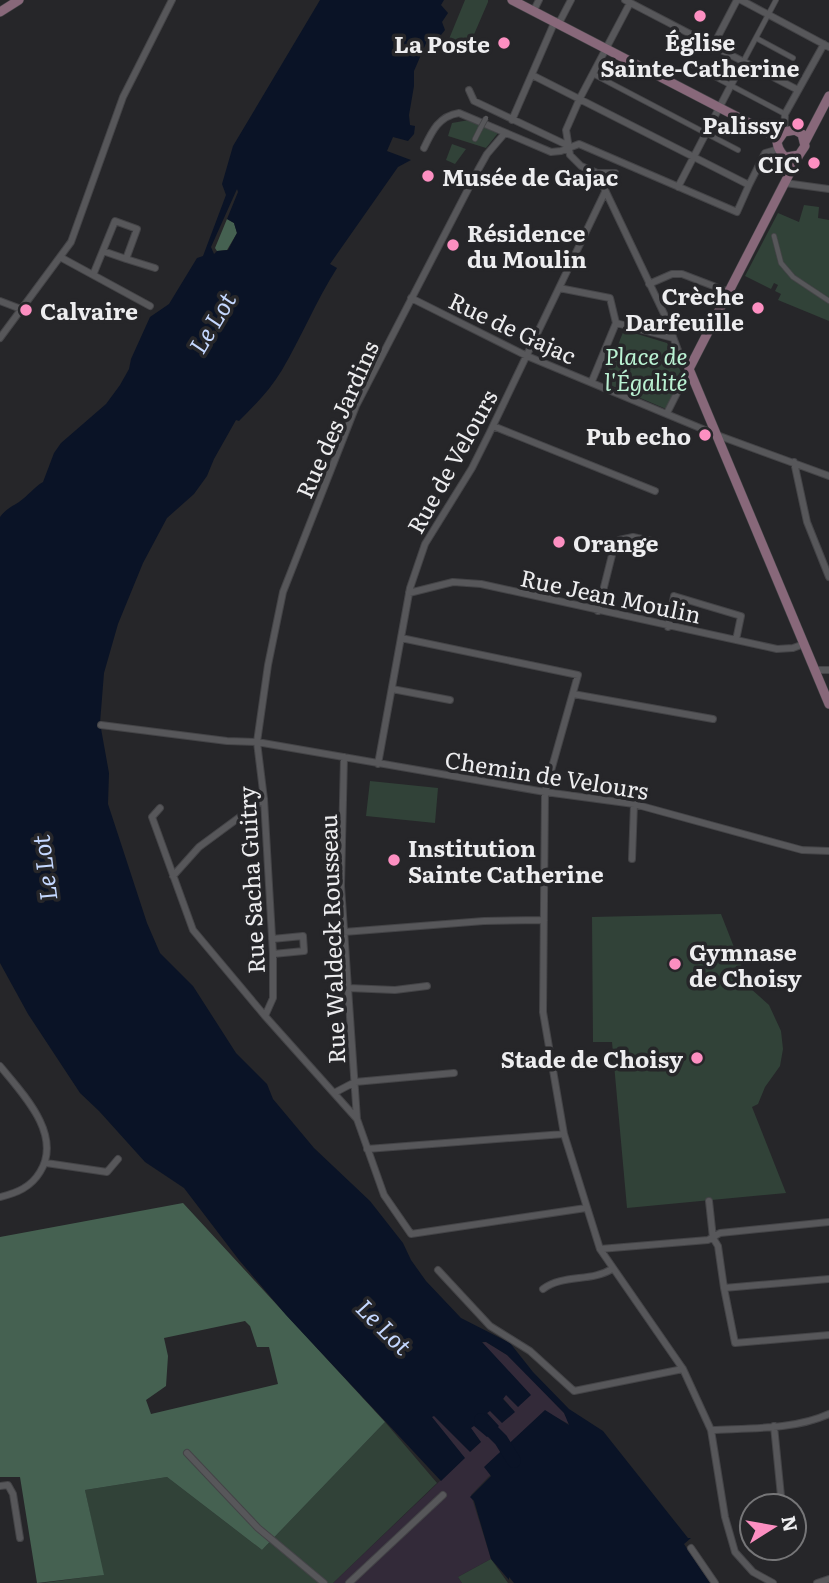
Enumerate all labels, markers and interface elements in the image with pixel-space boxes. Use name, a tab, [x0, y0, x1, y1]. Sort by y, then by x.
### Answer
marker: Église Sainte-Catherine	[692, 8, 708, 24]
place label: Église Sainte-Catherine	[601, 24, 799, 84]
place label: La Poste	[394, 26, 490, 60]
marker: La Poste	[496, 35, 512, 51]
place label: Palissy	[702, 107, 784, 141]
marker: Palissy	[790, 116, 806, 132]
place label: CIC	[758, 146, 800, 180]
marker: CIC	[806, 155, 822, 171]
place label: Musée de Gajac	[442, 159, 618, 193]
marker: Musée de Gajac	[420, 168, 436, 184]
place label: Résidence du Moulin	[467, 215, 587, 275]
marker: Résidence du Moulin	[445, 237, 461, 253]
place label: Crèche Darfeuille	[625, 278, 744, 338]
street label: Rue de Gajac	[444, 283, 582, 371]
water label: Le Lot	[179, 284, 243, 359]
place label: Calvaire	[40, 293, 138, 327]
marker: Crèche Darfeuille	[750, 300, 766, 316]
marker: Calvaire	[18, 302, 34, 318]
street label: Rue des Jardins	[286, 335, 386, 503]
park label: Place de l'Égalité	[604, 338, 688, 398]
street label: Rue de Velours	[397, 383, 505, 539]
place label: Pub echo	[586, 418, 691, 452]
marker: Pub echo	[697, 427, 713, 443]
place label: Orange	[573, 525, 659, 559]
marker: Orange	[551, 534, 567, 550]
street label: Rue Jean Moulin	[518, 559, 704, 631]
street label: Chemin de Velours	[443, 741, 651, 807]
street label: Rue Sacha Guitry	[228, 785, 272, 975]
street label: Rue Waldeck Rousseau	[310, 813, 352, 1065]
place label: Institution Sainte Catherine	[408, 830, 604, 890]
water label: Le Lot	[22, 833, 64, 903]
marker: Institution Sainte Catherine	[386, 852, 402, 868]
place label: Gymnase de Choisy	[689, 934, 802, 994]
marker: Gymnase de Choisy	[667, 956, 683, 972]
place label: Stade de Choisy	[501, 1041, 683, 1075]
marker: Stade de Choisy	[689, 1050, 705, 1066]
water label: Le Lot	[349, 1290, 421, 1362]
north arrow	[738, 1492, 808, 1562]
text: N	[775, 1513, 806, 1534]

